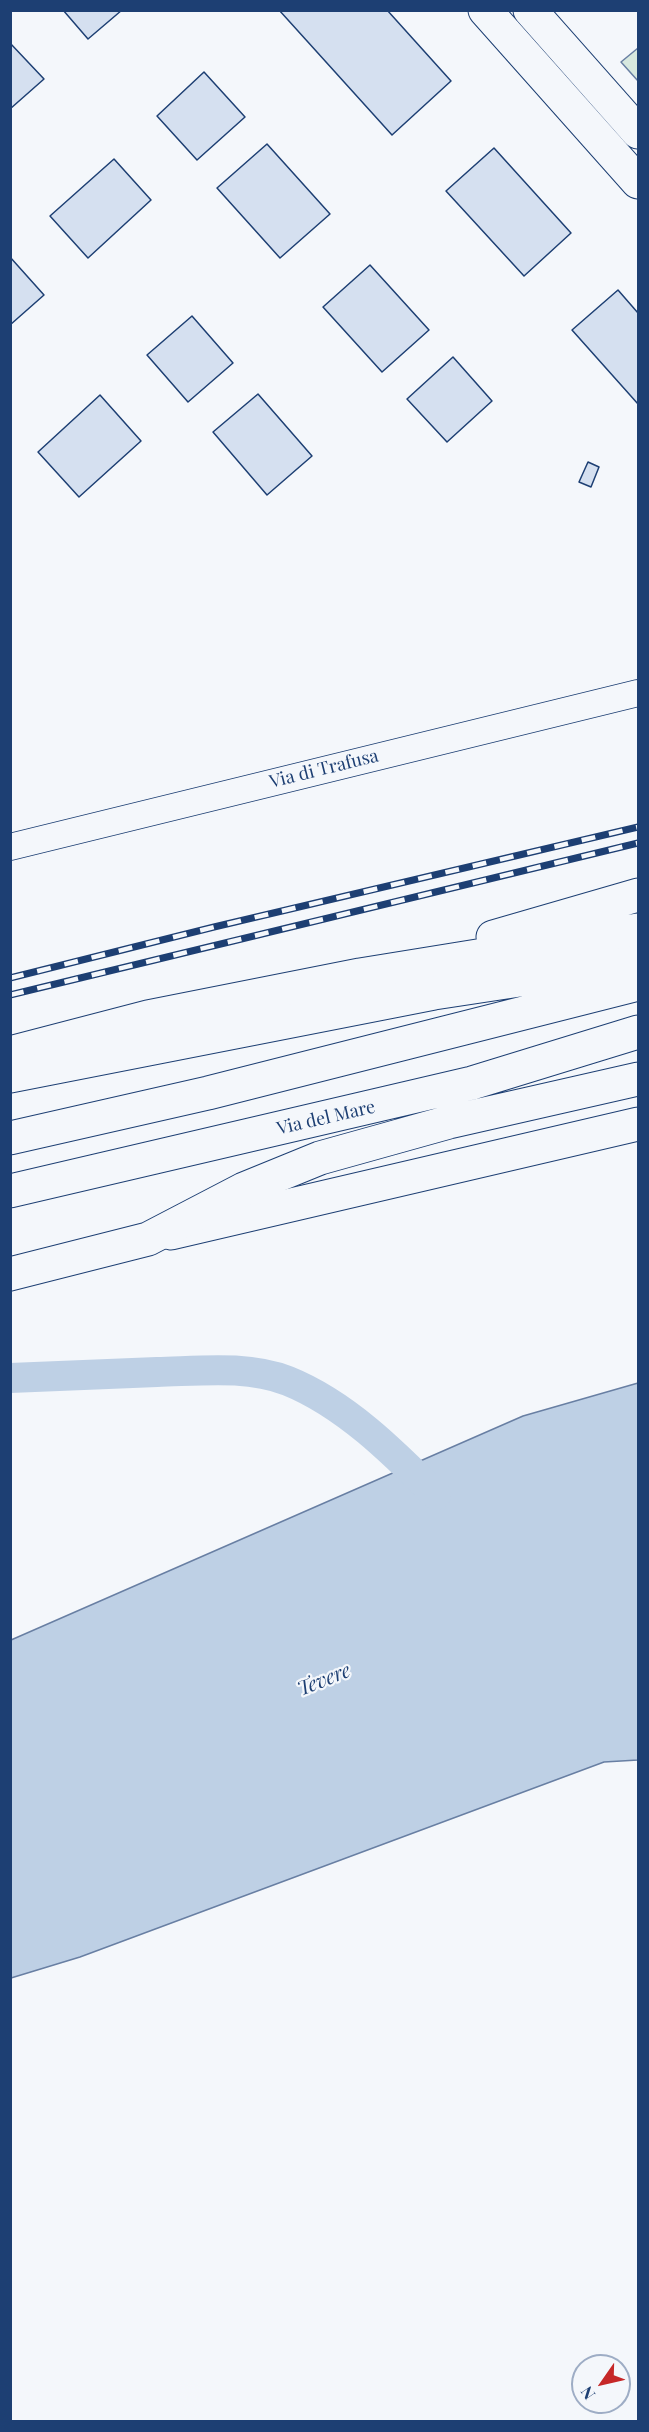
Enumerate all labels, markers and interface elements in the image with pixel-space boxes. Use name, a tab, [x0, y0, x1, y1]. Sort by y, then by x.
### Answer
street label: Via di Trafusa	[267, 745, 381, 793]
street label: Via del Mare	[275, 1096, 377, 1140]
water label: Tevere	[294, 1659, 354, 1701]
north arrow	[571, 2354, 631, 2414]
text: N	[575, 2383, 599, 2404]

